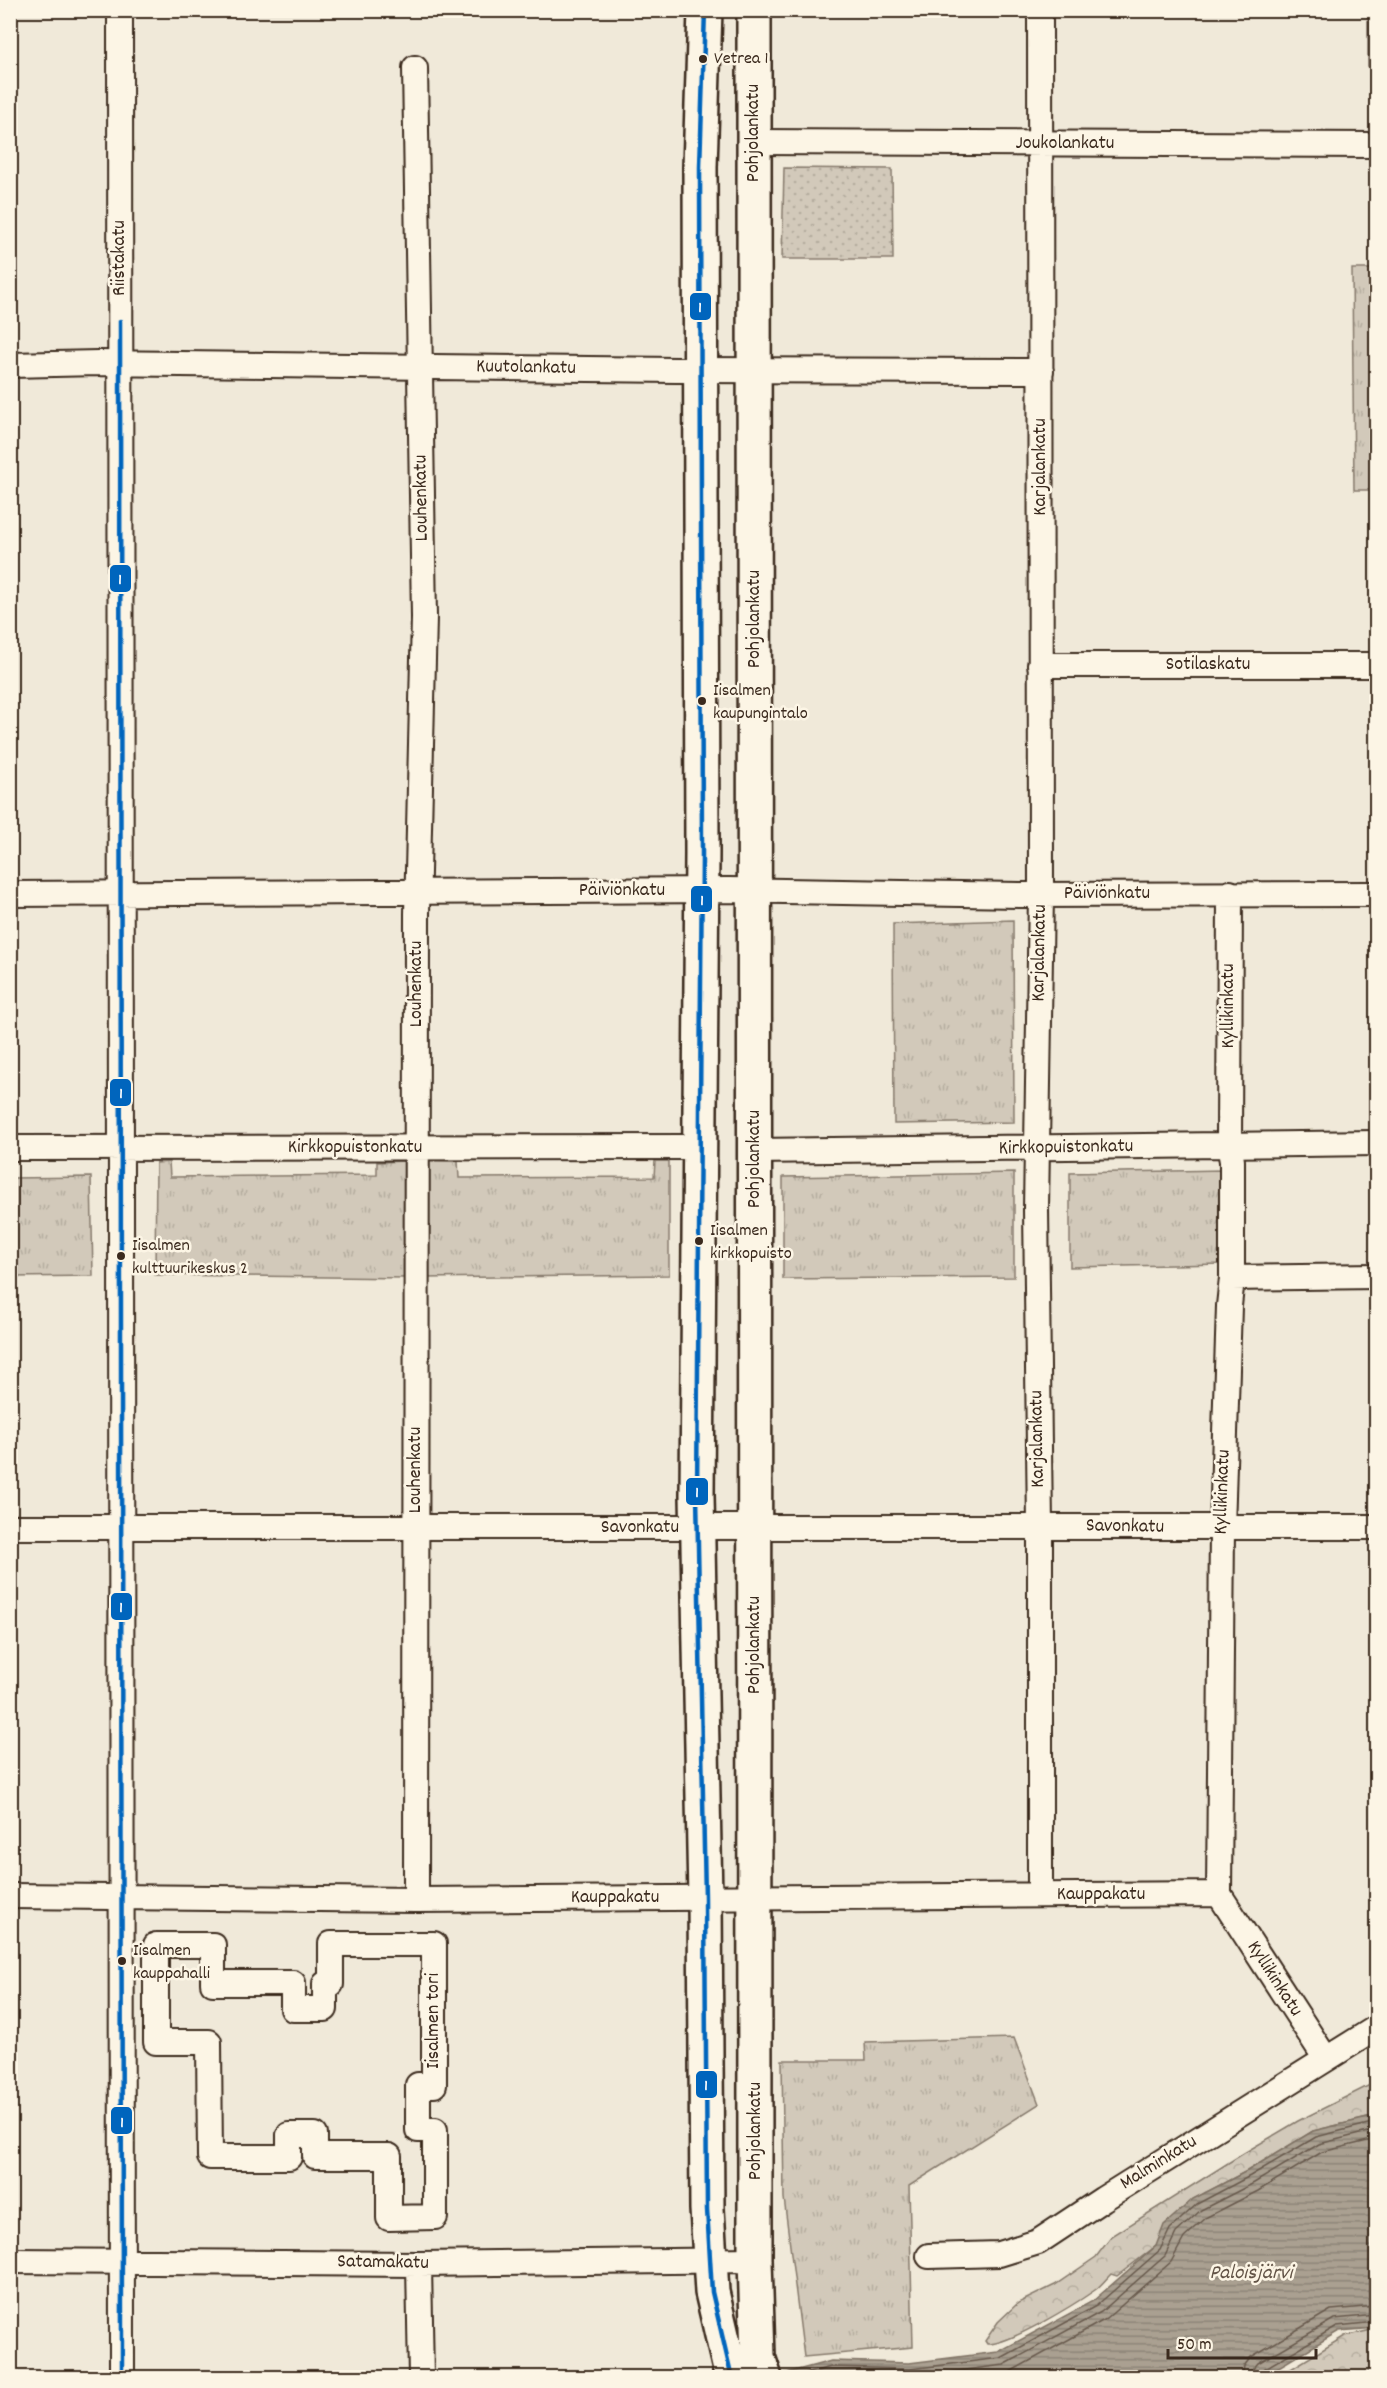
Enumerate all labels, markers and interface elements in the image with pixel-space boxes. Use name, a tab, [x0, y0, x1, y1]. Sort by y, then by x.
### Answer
place label: Vetrea 1	[714, 47, 768, 72]
marker: Vetrea 1	[697, 53, 709, 65]
street label: Pohjolankatu	[740, 84, 768, 182]
street label: Joukolankatu	[1016, 130, 1114, 158]
street label: Riistakatu	[106, 220, 134, 296]
line badge: 1	[689, 292, 712, 321]
text: 1	[698, 297, 702, 320]
street label: Kuutolankatu	[476, 353, 576, 383]
street label: Karjalankatu	[1027, 418, 1055, 516]
street label: Louhenkatu	[407, 455, 437, 541]
line badge: 1	[109, 564, 132, 593]
text: 1	[118, 569, 122, 592]
street label: Pohjolankatu	[741, 570, 769, 668]
street label: Sotilaskatu	[1166, 651, 1250, 679]
place label: Iisalmen kaupungintalo	[713, 679, 808, 727]
marker: Iisalmen kaupungintalo	[696, 695, 708, 707]
street label: Päiviönkatu	[579, 877, 665, 905]
street label: Päiviönkatu	[1064, 880, 1150, 908]
line badge: 1	[690, 885, 713, 913]
text: 1	[700, 890, 704, 913]
street label: Karjalankatu	[1025, 904, 1055, 1002]
street label: Louhenkatu	[403, 941, 431, 1027]
street label: Kyllikinkatu	[1215, 963, 1243, 1049]
line badge: 1	[109, 1078, 132, 1107]
text: 1	[119, 1083, 123, 1106]
street label: Pohjolankatu	[741, 1110, 769, 1208]
street label: Kirkkopuistonkatu	[998, 1133, 1134, 1163]
street label: Kirkkopuistonkatu	[288, 1134, 422, 1162]
place label: Iisalmen kirkkopuisto	[710, 1219, 792, 1267]
place label: Iisalmen kulttuurikeskus 2	[132, 1234, 248, 1282]
marker: Iisalmen kirkkopuisto	[693, 1235, 705, 1247]
marker: Iisalmen kulttuurikeskus 2	[115, 1250, 127, 1262]
street label: Karjalankatu	[1023, 1390, 1053, 1488]
street label: Louhenkatu	[402, 1427, 430, 1513]
street label: Kyllikinkatu	[1208, 1449, 1238, 1535]
line badge: 1	[685, 1477, 709, 1506]
text: 1	[695, 1482, 699, 1505]
street label: Savonkatu	[1086, 1512, 1164, 1542]
street label: Savonkatu	[601, 1514, 679, 1542]
line badge: 1	[110, 1592, 133, 1621]
street label: Pohjolankatu	[741, 1596, 769, 1694]
text: 1	[119, 1597, 123, 1620]
street label: Kauppakatu	[1057, 1881, 1145, 1909]
street label: Kauppakatu	[571, 1884, 659, 1912]
street label: Kyllikinkatu	[1239, 1936, 1309, 2022]
place label: Iisalmen kauppahalli	[133, 1939, 210, 1987]
marker: Iisalmen kauppahalli	[116, 1955, 128, 1967]
street label: Iisalmen tori	[420, 1973, 448, 2069]
line badge: 1	[695, 2070, 718, 2099]
text: 1	[704, 2075, 708, 2098]
street label: Pohjolankatu	[742, 2082, 770, 2180]
line badge: 1	[110, 2106, 133, 2135]
text: 1	[120, 2112, 124, 2135]
street label: Malminkatu	[1115, 2128, 1203, 2198]
street label: Satamakatu	[337, 2248, 429, 2278]
water label: Paloisjärvi	[1210, 2259, 1296, 2289]
scale bar	[1168, 2322, 1316, 2360]
text: 50 m	[1177, 2333, 1212, 2358]

